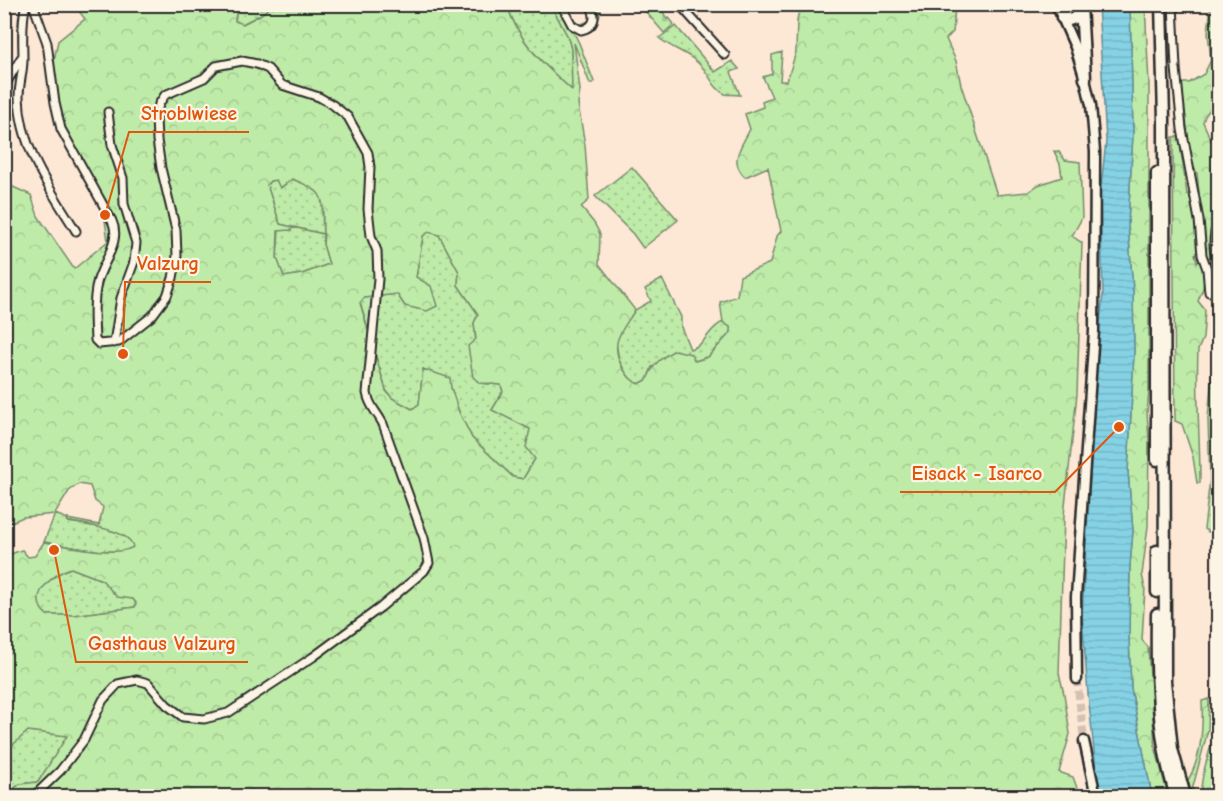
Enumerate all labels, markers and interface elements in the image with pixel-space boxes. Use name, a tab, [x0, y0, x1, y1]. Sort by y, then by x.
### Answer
callout: Stroblwiese	[129, 94, 249, 132]
text: Stroblwiese	[141, 102, 237, 125]
callout: Valzurg	[125, 244, 211, 282]
text: Valzurg	[137, 252, 199, 275]
callout: Eisack - Isarco	[900, 454, 1055, 492]
text: Eisack - Isarco	[912, 462, 1042, 485]
callout: Gasthaus Valzurg	[76, 624, 248, 662]
text: Gasthaus Valzurg	[88, 632, 236, 655]

